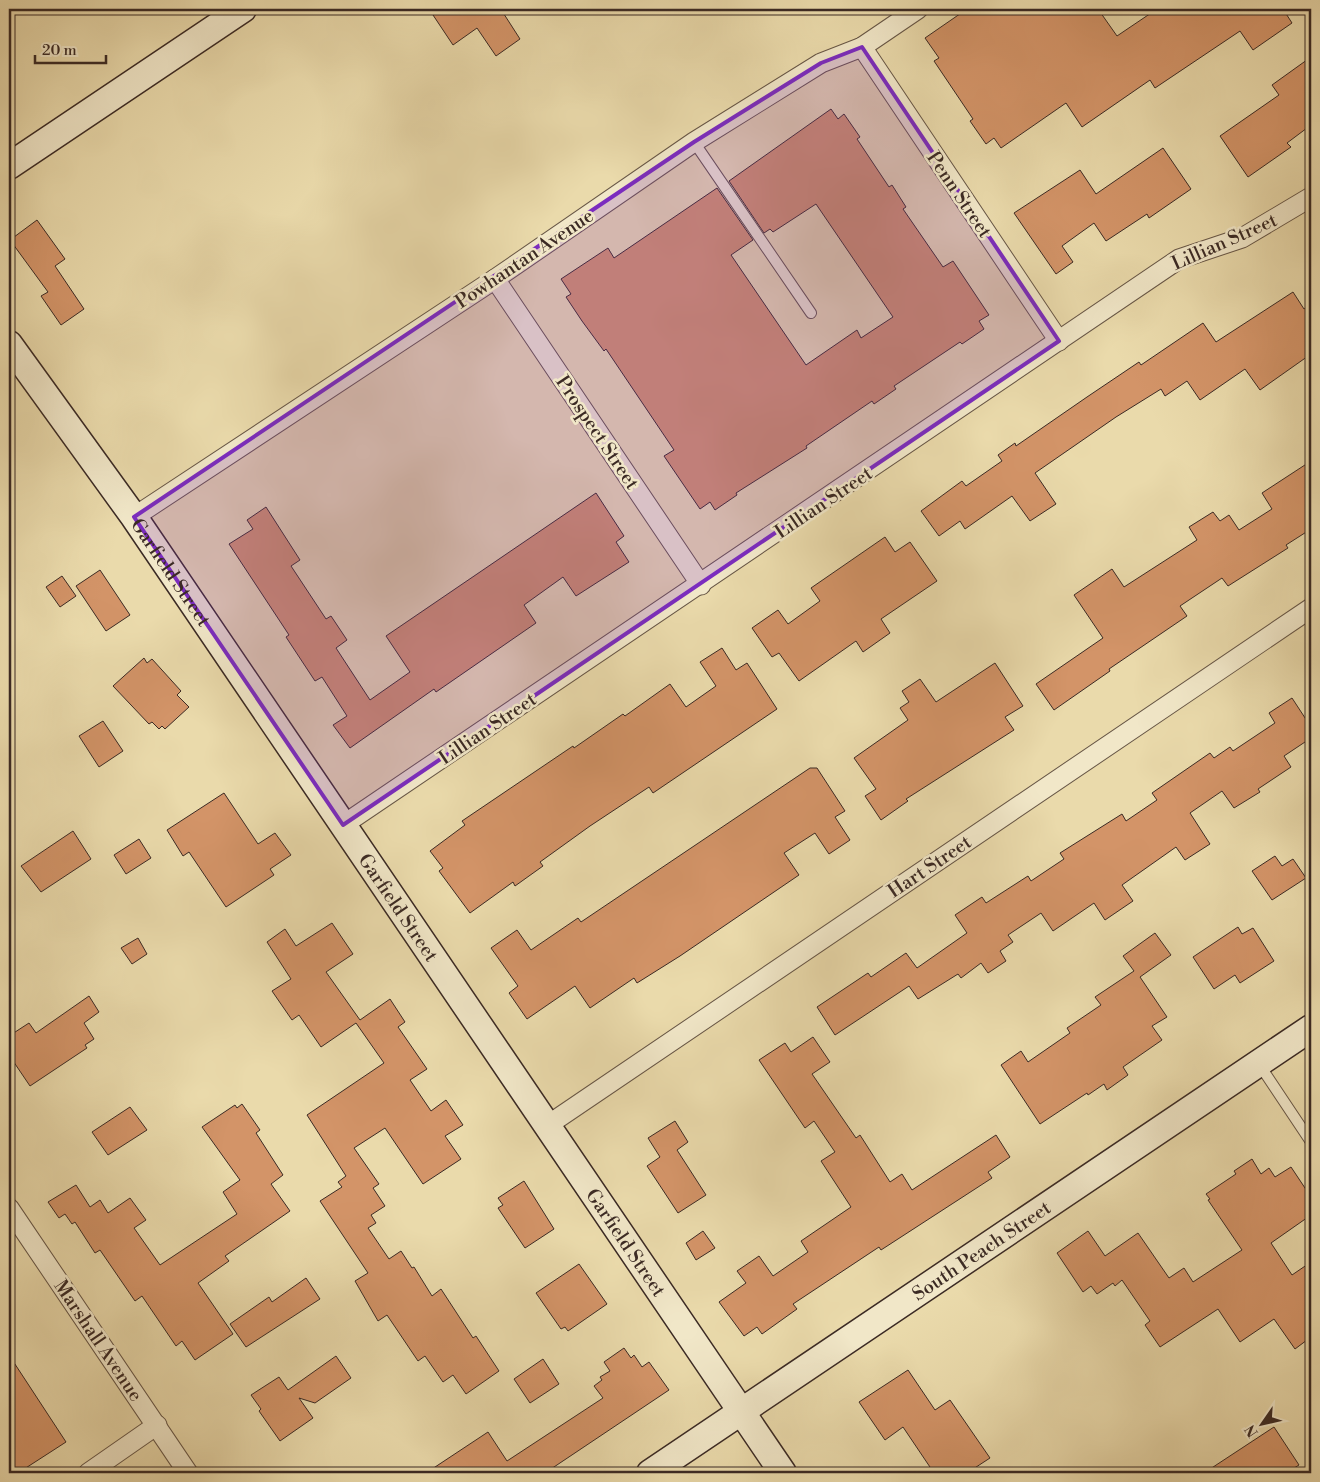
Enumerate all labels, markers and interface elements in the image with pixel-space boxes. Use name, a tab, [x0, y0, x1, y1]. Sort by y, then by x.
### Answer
scale bar	[35, 32, 106, 64]
text: 20 m	[42, 41, 77, 60]
street label: Penn Street	[921, 147, 997, 243]
street label: Powhantan Avenue	[451, 204, 598, 314]
street label: Lillian Street	[1168, 208, 1281, 276]
street label: Prospect Street	[550, 371, 644, 494]
street label: Lillian Street	[770, 461, 877, 544]
street label: Garfield Street	[125, 514, 216, 632]
street label: Lillian Street	[434, 687, 541, 770]
street label: Hart Street	[883, 830, 976, 904]
street label: Garfield Street	[353, 849, 443, 967]
street label: Garfield Street	[580, 1184, 671, 1302]
street label: South Peach Street	[908, 1196, 1056, 1306]
street label: Marshall Avenue	[49, 1275, 148, 1406]
north arrow	[1238, 1400, 1288, 1450]
text: N	[1241, 1421, 1263, 1440]

